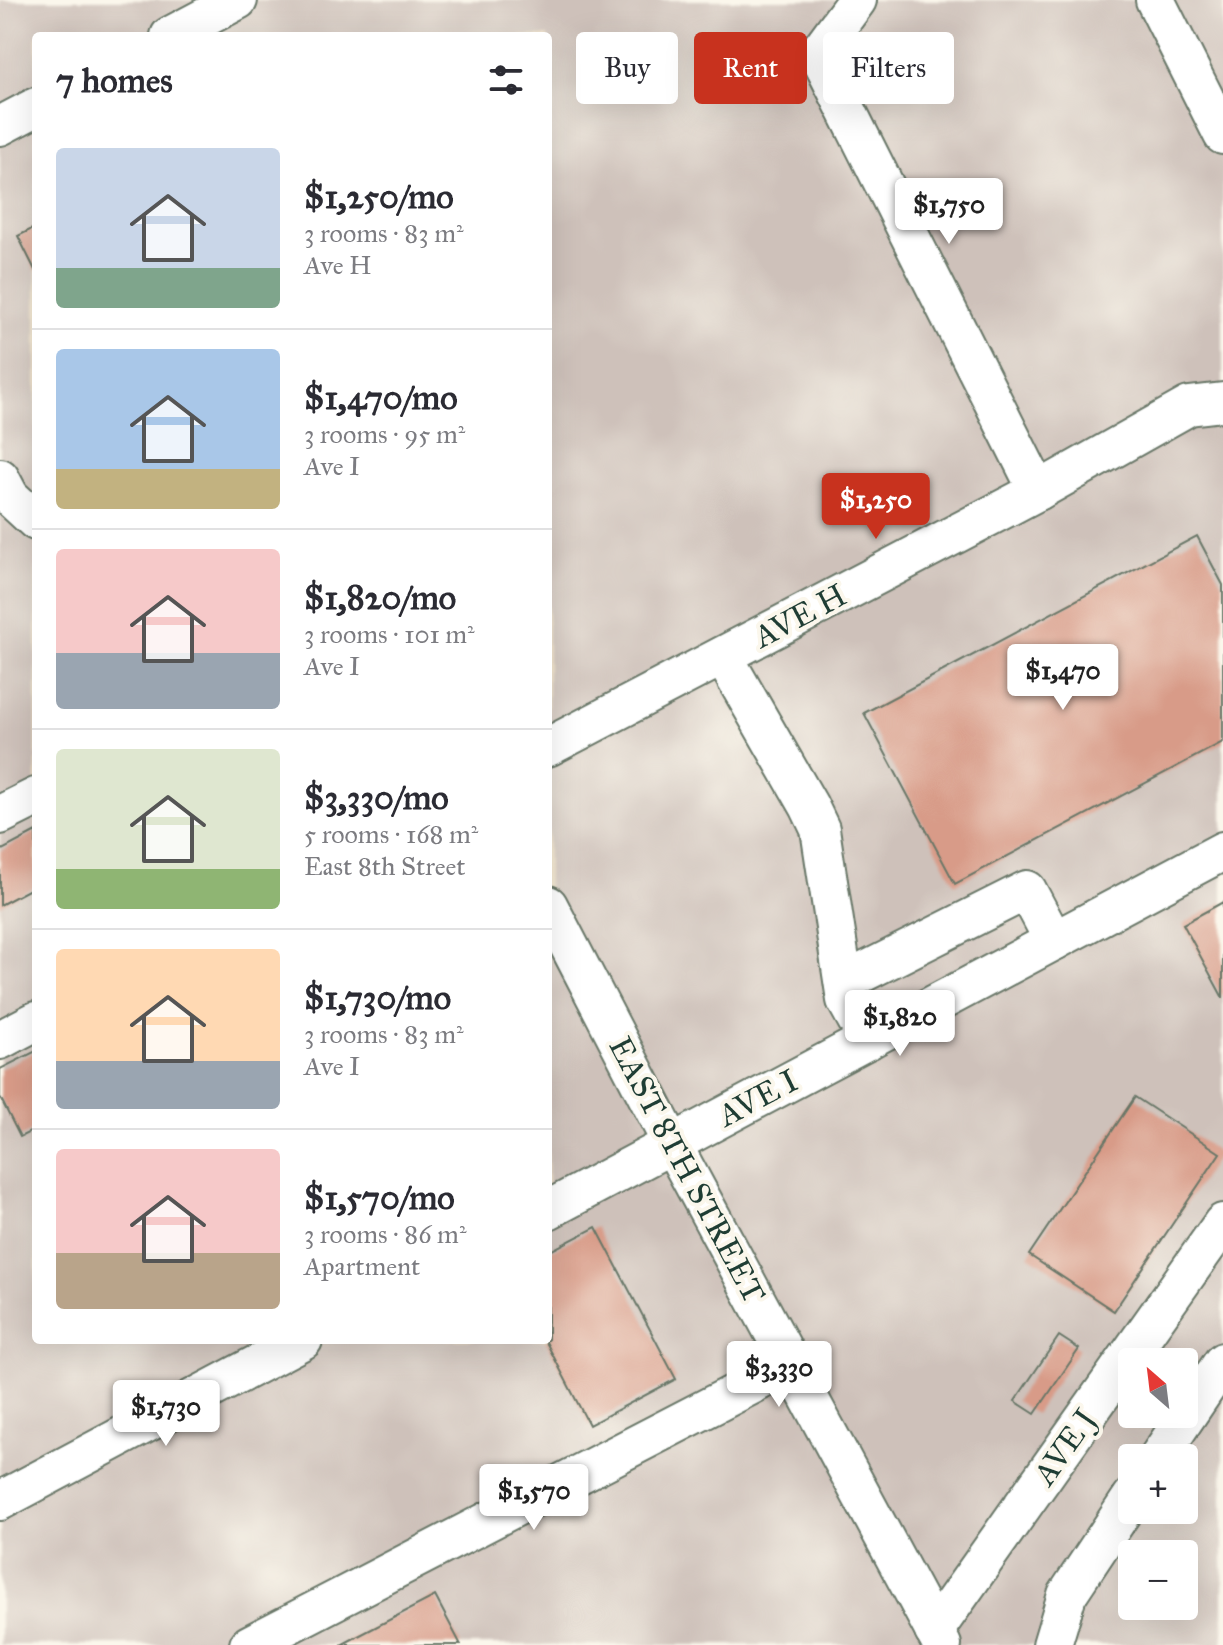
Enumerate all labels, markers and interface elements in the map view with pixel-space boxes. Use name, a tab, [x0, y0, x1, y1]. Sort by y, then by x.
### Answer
chip: Buy	[576, 32, 678, 104]
chip: Rent	[694, 32, 807, 104]
chip: Filters	[823, 32, 954, 104]
icon: filters	[484, 58, 528, 102]
text: 7 homes	[56, 60, 173, 101]
text: $1,250/mo	[304, 176, 454, 217]
pin: $1,750	[884, 178, 1014, 246]
icon: home	[120, 180, 216, 276]
text: $1,750	[913, 188, 985, 220]
text: 3 rooms · 83 m²	[304, 217, 464, 249]
text: Ave H	[304, 249, 372, 281]
text: $1,470/mo	[304, 377, 458, 418]
icon: home	[120, 381, 216, 477]
text: 3 rooms · 95 m²	[304, 418, 465, 450]
text: Ave I	[304, 450, 360, 482]
pin: $1,250	[811, 473, 941, 541]
text: $1,250	[840, 483, 912, 515]
street label: AVE H	[745, 576, 853, 657]
text: $1,820/mo	[304, 577, 456, 618]
icon: home	[120, 581, 216, 677]
text: 3 rooms · 101 m²	[304, 618, 475, 650]
pin: $1,470	[998, 644, 1128, 712]
text: Ave I	[304, 650, 360, 682]
text: $1,470	[1025, 654, 1101, 686]
text: $3,330/mo	[304, 777, 449, 818]
icon: home	[120, 781, 216, 877]
text: 5 rooms · 168 m²	[304, 818, 478, 850]
text: East 8th Street	[304, 850, 466, 882]
text: $1,730/mo	[304, 977, 451, 1018]
icon: home	[120, 981, 216, 1077]
pin: $1,820	[835, 990, 965, 1058]
text: $1,820	[863, 1000, 937, 1032]
text: 3 rooms · 83 m²	[304, 1018, 464, 1050]
street label: EAST 8TH STREET	[600, 1030, 774, 1310]
text: Ave I	[304, 1050, 360, 1082]
street label: AVE I	[710, 1061, 805, 1136]
text: $1,570/mo	[304, 1177, 455, 1218]
icon: home	[120, 1181, 216, 1277]
text: 3 rooms · 86 m²	[304, 1218, 467, 1250]
text: Apartment	[304, 1250, 420, 1282]
pin: $3,330	[714, 1341, 844, 1409]
north arrow	[1118, 1348, 1198, 1428]
map controls	[1118, 1348, 1198, 1620]
text: $3,330	[745, 1351, 813, 1383]
pin: $1,730	[101, 1380, 231, 1448]
text: $1,730	[131, 1390, 201, 1422]
street label: AVE J	[1024, 1401, 1105, 1494]
button: +	[1118, 1444, 1198, 1524]
pin: $1,570	[469, 1464, 599, 1532]
text: $1,570	[497, 1474, 571, 1506]
button: −	[1118, 1540, 1198, 1620]

